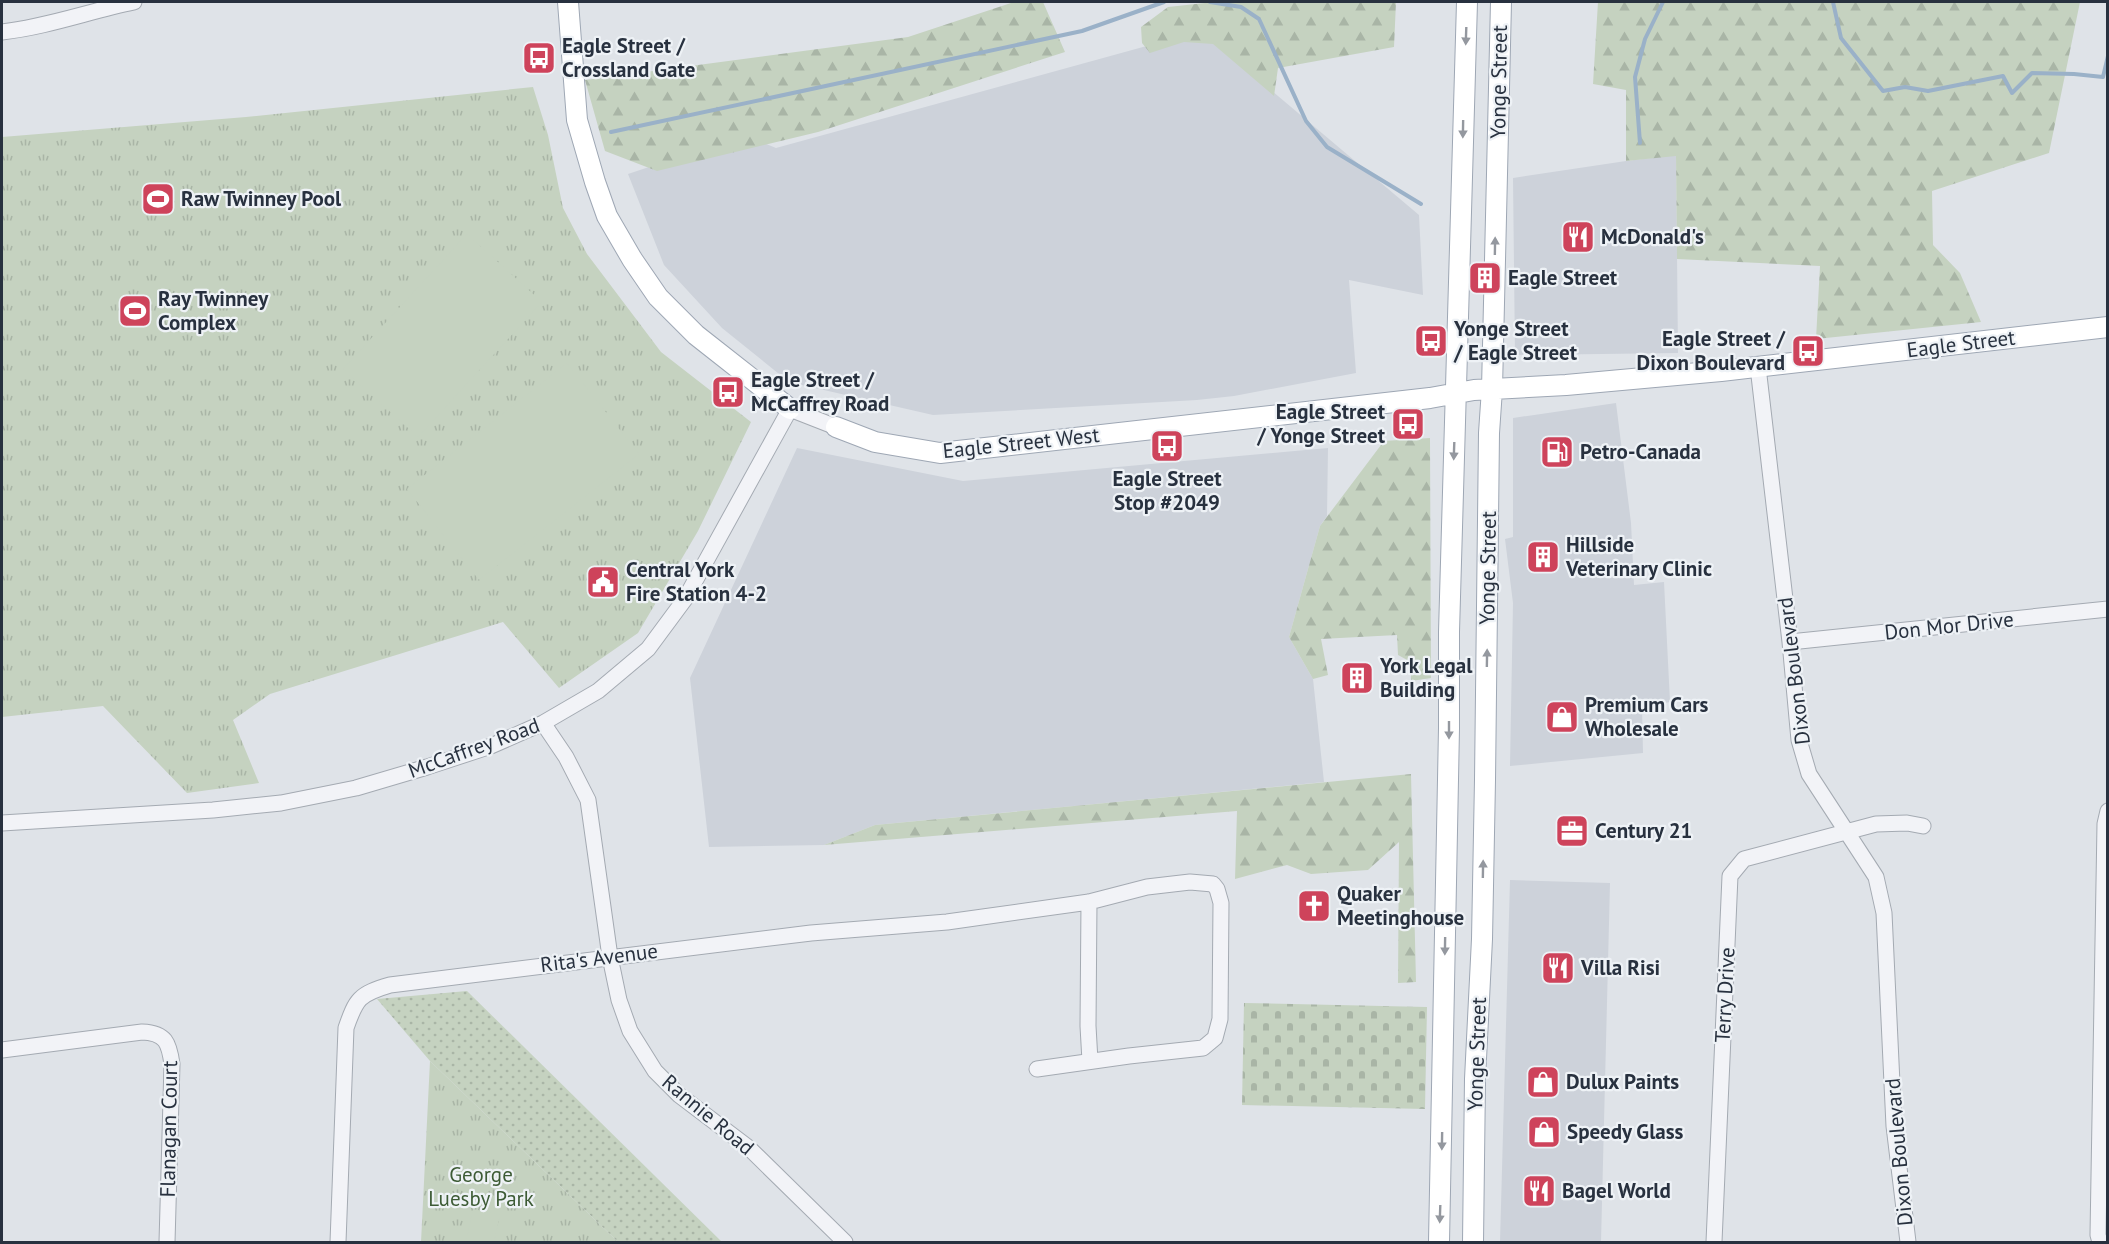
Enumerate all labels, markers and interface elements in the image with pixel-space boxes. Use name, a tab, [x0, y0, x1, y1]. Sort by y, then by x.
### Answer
street label: Yonge Street	[1484, 25, 1513, 139]
one-way arrow	[1461, 27, 1470, 46]
place label: Eagle Street / Crossland Gate	[562, 32, 695, 83]
bus stop icon: Eagle Street / Crossland Gate	[521, 40, 557, 76]
one-way arrow	[1458, 120, 1468, 139]
sports icon: Raw Twinney Pool	[140, 181, 176, 217]
place label: Raw Twinney Pool	[181, 185, 342, 212]
restaurant icon: McDonald's	[1560, 219, 1596, 255]
place label: McDonald's	[1601, 223, 1704, 250]
one-way arrow	[1491, 237, 1500, 256]
building icon: Eagle Street	[1467, 260, 1503, 296]
place label: Eagle Street	[1508, 264, 1618, 291]
place label: Ray Twinney Complex	[158, 285, 269, 336]
sports icon: Ray Twinney Complex	[117, 293, 153, 329]
place label: Yonge Street / Eagle Street	[1453, 315, 1578, 366]
bus stop icon: Yonge Street / Eagle Street	[1413, 323, 1449, 359]
street label: Eagle Street	[1905, 323, 2017, 364]
place label: Eagle Street / Dixon Boulevard	[1637, 325, 1786, 376]
bus stop icon: Eagle Street / Dixon Boulevard	[1790, 333, 1826, 369]
place label: Eagle Street / McCaffrey Road	[751, 366, 889, 417]
bus stop icon: Eagle Street / McCaffrey Road	[710, 374, 746, 410]
place label: Eagle Street / Yonge Street	[1256, 398, 1386, 449]
bus stop icon: Eagle Street / Yonge Street	[1390, 406, 1426, 442]
street label: Eagle Street West	[941, 421, 1101, 464]
bus stop icon: Eagle Street Stop #2049	[1149, 428, 1185, 464]
fuel station icon: Petro-Canada	[1539, 434, 1575, 470]
place label: Petro-Canada	[1580, 438, 1701, 465]
one-way arrow	[1450, 442, 1459, 461]
place label: Eagle Street Stop #2049	[1112, 465, 1222, 516]
street label: Yonge Street	[1473, 511, 1502, 625]
place label: Hillside Veterinary Clinic	[1565, 531, 1712, 582]
building icon: Hillside Veterinary Clinic	[1525, 539, 1561, 575]
place label: Central York Fire Station 4-2	[626, 556, 767, 607]
public building icon: Central York Fire Station 4-2	[585, 564, 621, 600]
street label: Dixon Boulevard	[1771, 596, 1816, 746]
street label: Don Mor Drive	[1883, 605, 2015, 646]
one-way arrow	[1482, 649, 1491, 668]
place label: York Legal Building	[1379, 652, 1473, 703]
building icon: York Legal Building	[1339, 660, 1375, 696]
place label: Premium Cars Wholesale	[1585, 691, 1709, 742]
shop icon: Premium Cars Wholesale	[1544, 699, 1580, 735]
street label: McCaffrey Road	[404, 711, 543, 784]
one-way arrow	[1444, 720, 1454, 739]
office icon: Century 21	[1554, 813, 1590, 849]
place label: Century 21	[1595, 817, 1693, 844]
one-way arrow	[1479, 860, 1488, 879]
place label: Quaker Meetinghouse	[1337, 880, 1464, 931]
church icon: Quaker Meetinghouse	[1296, 888, 1332, 924]
one-way arrow	[1440, 936, 1450, 955]
street label: Rita's Avenue	[539, 937, 659, 978]
street label: Terry Drive	[1709, 947, 1740, 1043]
restaurant icon: Villa Risi	[1540, 950, 1576, 986]
place label: Villa Risi	[1580, 954, 1660, 981]
street label: Yonge Street	[1461, 997, 1492, 1111]
street label: Flanagan Court	[154, 1060, 183, 1198]
shop icon: Dulux Paints	[1525, 1064, 1561, 1100]
street label: Rannie Road	[657, 1068, 760, 1161]
place label: Dulux Paints	[1566, 1068, 1679, 1095]
street label: Dixon Boulevard	[1879, 1077, 1918, 1227]
shop icon: Speedy Glass	[1526, 1114, 1562, 1150]
place label: Speedy Glass	[1567, 1118, 1684, 1145]
one-way arrow	[1437, 1131, 1447, 1150]
park label: George Luesby Park	[428, 1161, 534, 1212]
restaurant icon: Bagel World	[1521, 1173, 1557, 1209]
place label: Bagel World	[1562, 1177, 1671, 1204]
one-way arrow	[1436, 1205, 1445, 1224]

